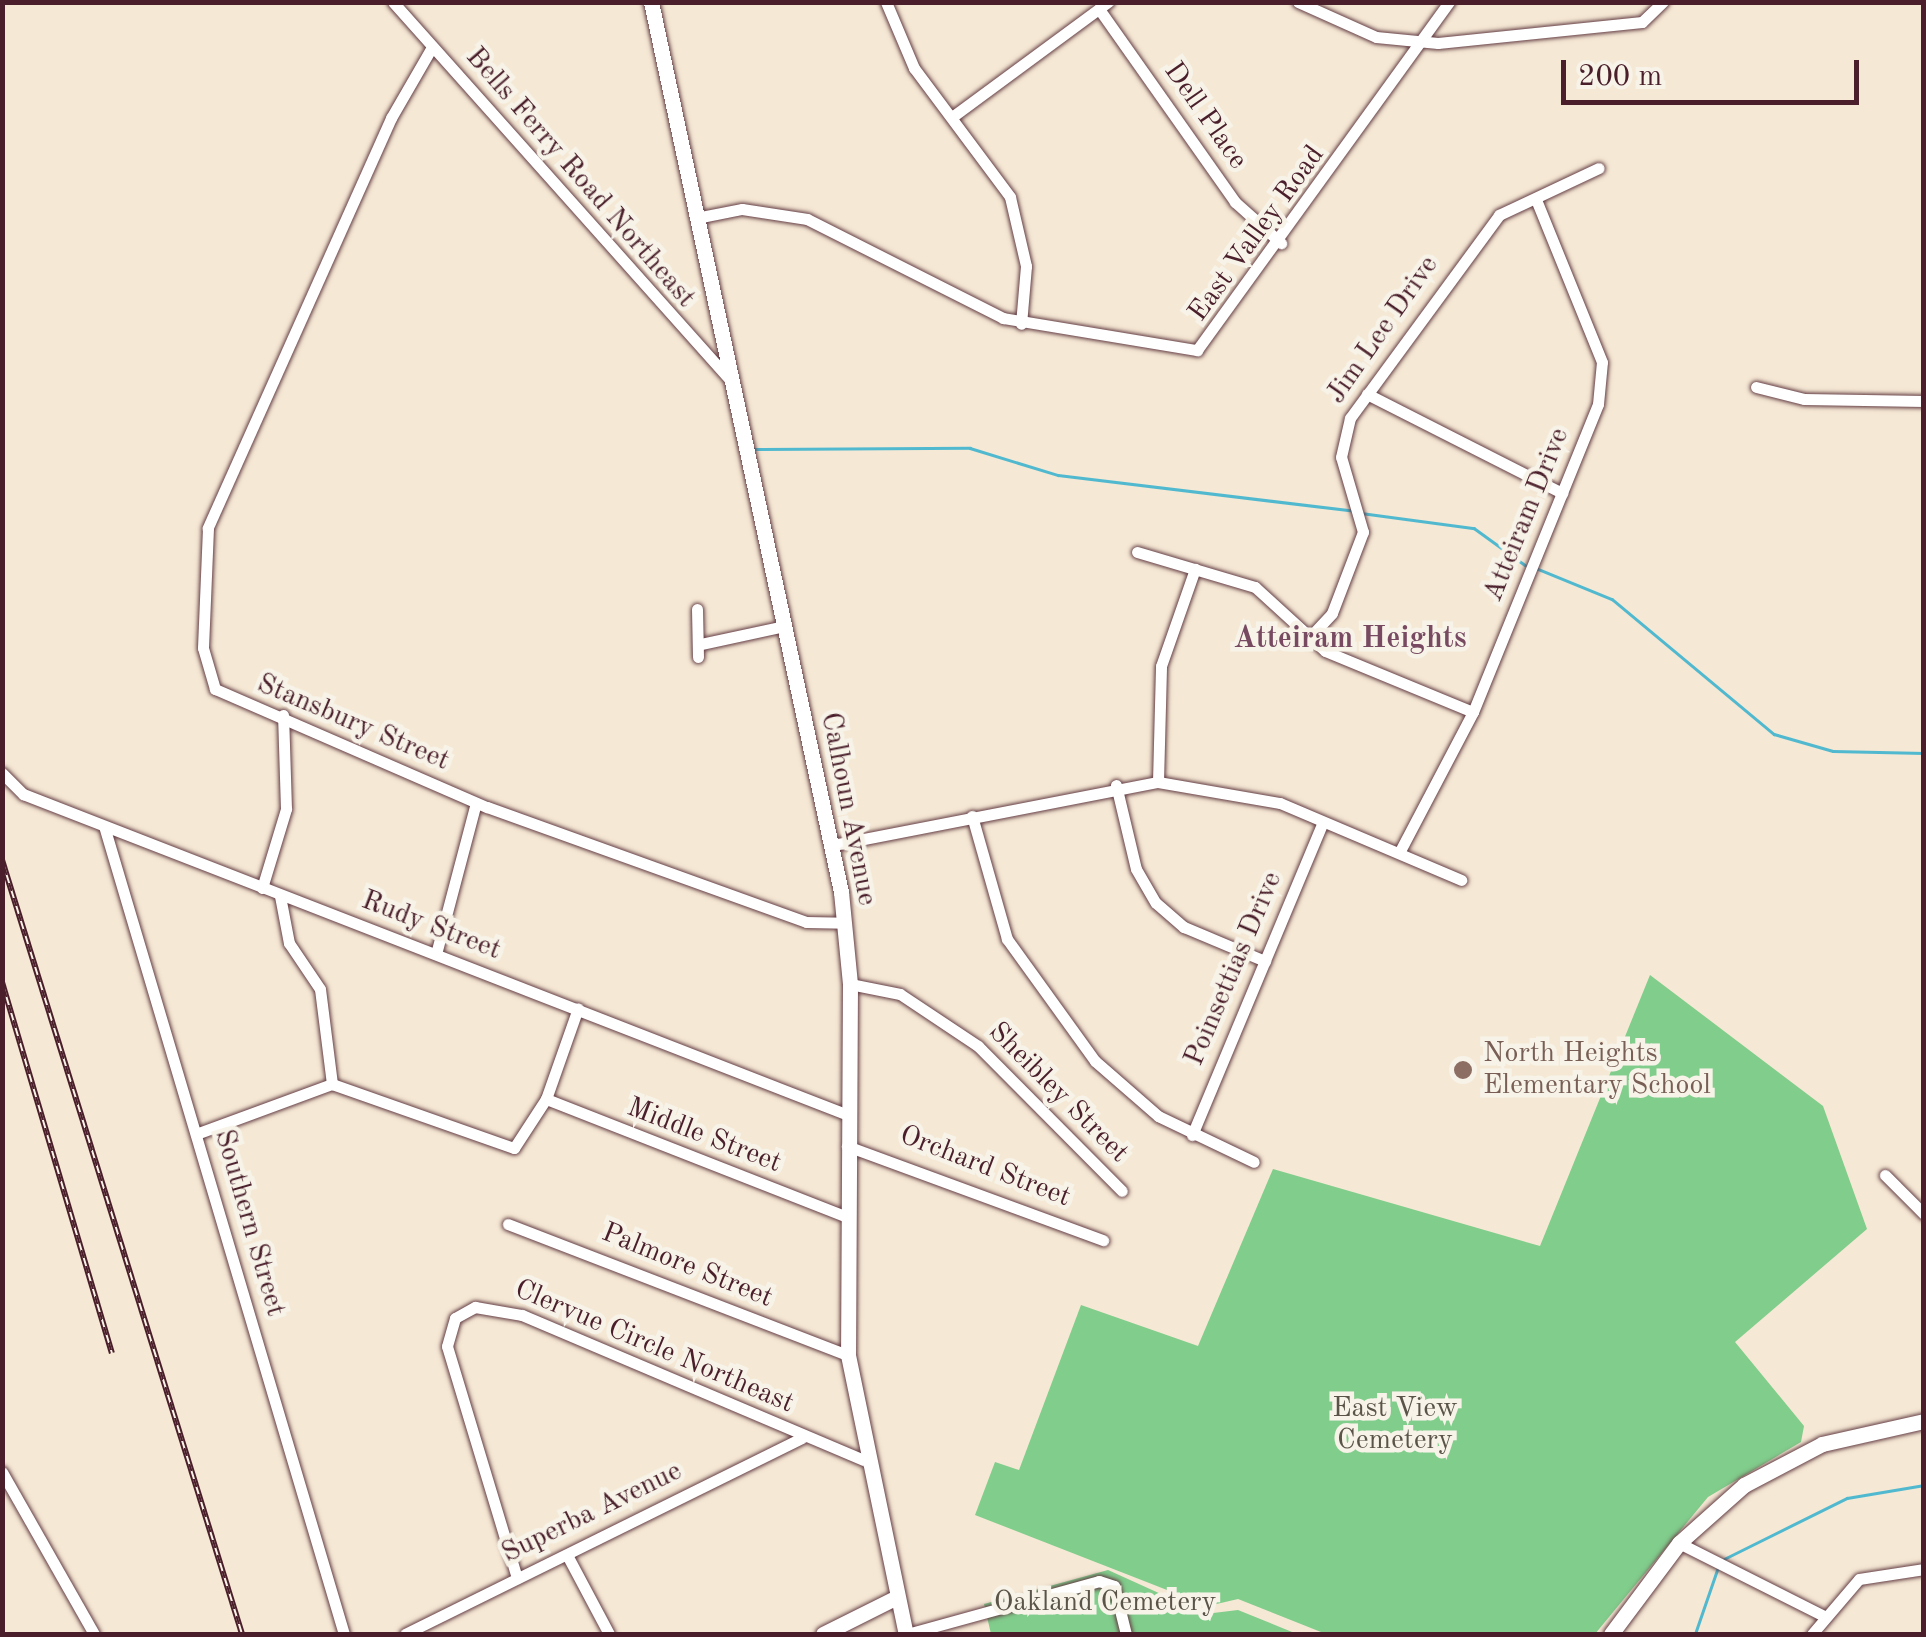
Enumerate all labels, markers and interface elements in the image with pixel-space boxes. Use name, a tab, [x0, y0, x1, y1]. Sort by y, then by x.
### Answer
scale bar	[1566, 40, 1864, 102]
street label: Bells Ferry Road Northeast	[458, 41, 702, 315]
street label: Dell Place	[1156, 56, 1254, 176]
text: 200 m	[1578, 62, 1662, 92]
street label: East Valley Road	[1182, 139, 1332, 329]
street label: Jim Lee Drive	[1320, 250, 1446, 410]
street label: Atteiram Drive	[1477, 423, 1577, 607]
district label: Atteiram Heights	[1233, 621, 1467, 657]
street label: Stansbury Street	[252, 667, 454, 779]
street label: Calhoun Avenue	[813, 710, 883, 908]
street label: Poinsettias Drive	[1178, 867, 1290, 1071]
street label: Rudy Street	[357, 884, 505, 968]
street label: Sheibley Street	[981, 1016, 1135, 1170]
place label: North Heights Elementary School	[1483, 1037, 1711, 1103]
marker: North Heights Elementary School	[1452, 1059, 1474, 1081]
street label: Middle Street	[622, 1091, 786, 1181]
street label: Orchard Street	[895, 1119, 1075, 1215]
street label: Southern Street	[206, 1126, 292, 1320]
street label: Palmore Street	[596, 1216, 778, 1316]
street label: Clervue Circle Northeast	[509, 1273, 799, 1421]
park label: East View Cemetery	[1332, 1392, 1458, 1458]
street label: Superba Avenue	[497, 1455, 687, 1571]
park label: Oakland Cemetery	[994, 1586, 1216, 1620]

